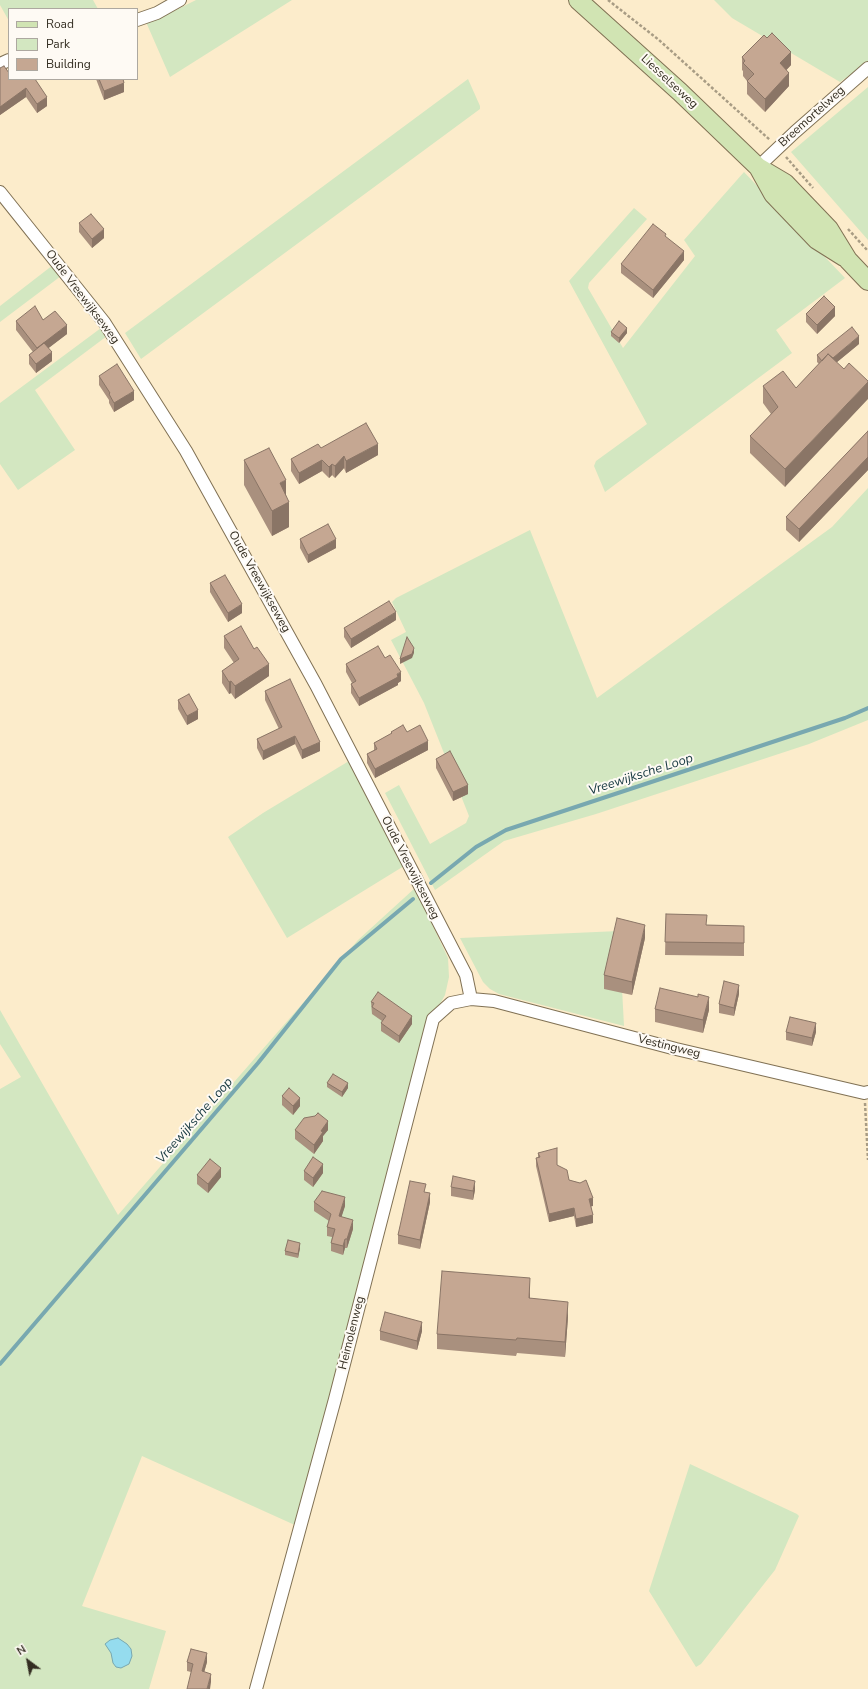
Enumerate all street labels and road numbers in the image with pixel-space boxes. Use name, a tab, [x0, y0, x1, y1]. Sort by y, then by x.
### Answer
street label: Liesselseweg	[638, 52, 700, 112]
street label: Breemortelweg	[776, 84, 848, 150]
street label: Oude Vreewijkseweg	[42, 247, 122, 347]
street label: Oude Vreewijkseweg	[225, 529, 293, 635]
street label: Oude Vreewijkseweg	[378, 814, 442, 922]
street label: Vestingweg	[636, 1032, 702, 1062]
street label: Heimolenweg	[336, 1295, 368, 1371]

